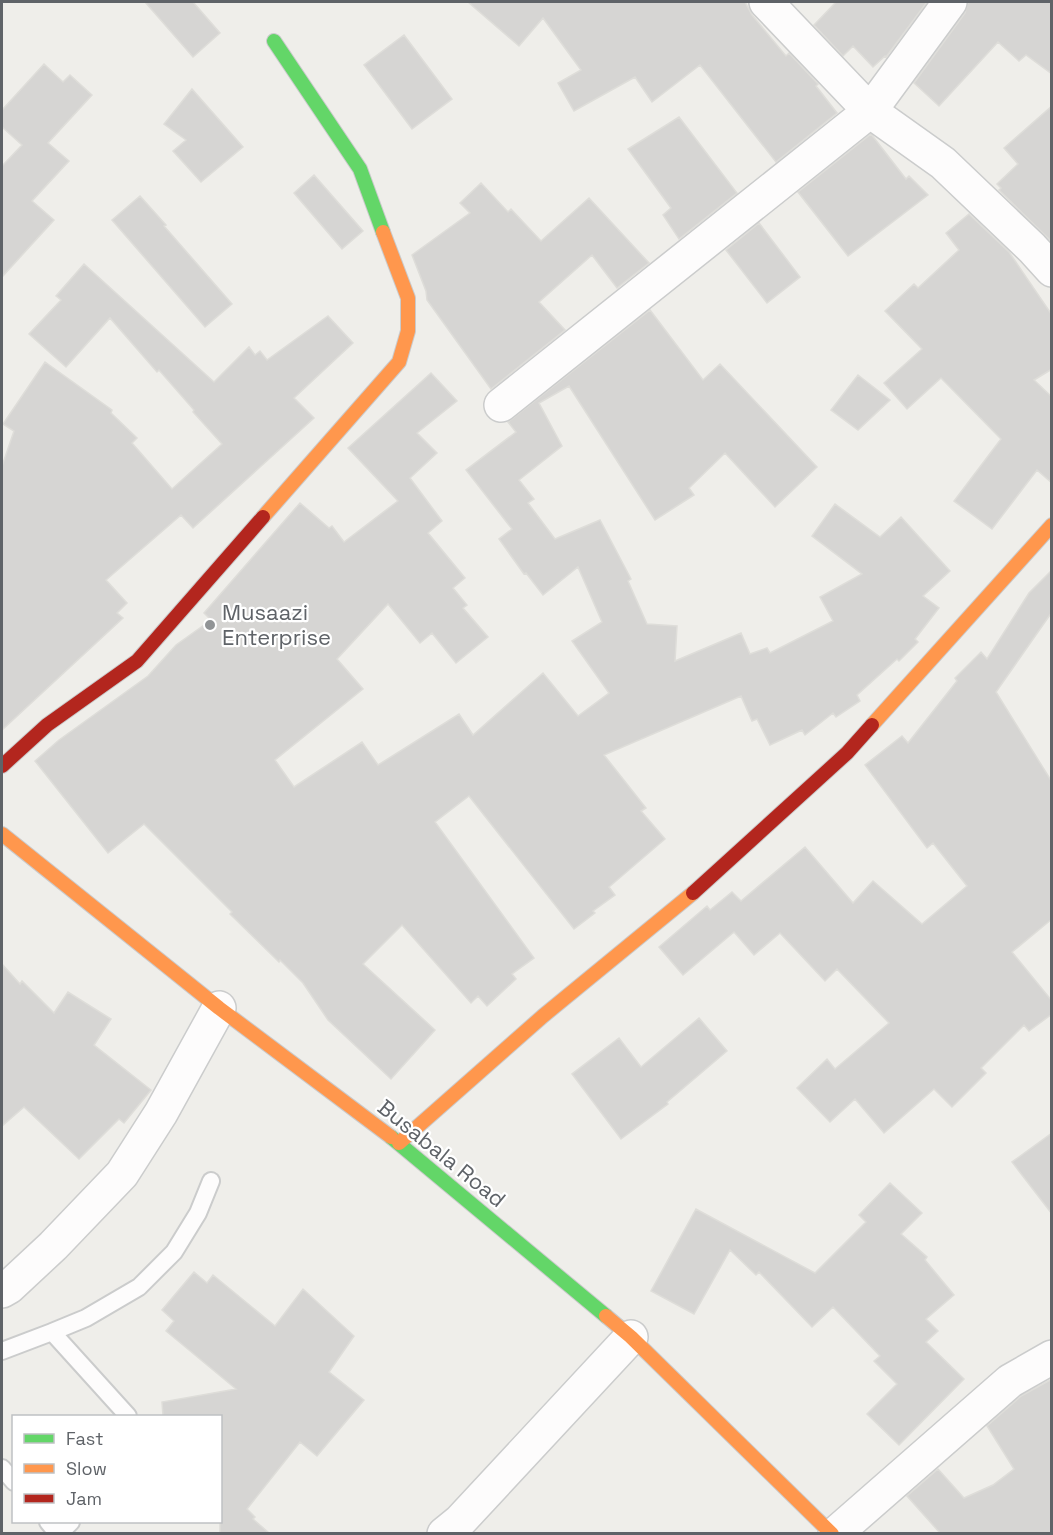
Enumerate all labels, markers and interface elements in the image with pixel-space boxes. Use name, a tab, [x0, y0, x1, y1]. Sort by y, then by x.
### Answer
place label: Musaazi Enterprise	[222, 598, 331, 651]
marker: Musaazi Enterprise	[203, 618, 217, 632]
street label: Busabala Road	[372, 1093, 512, 1213]
legend	[12, 1415, 222, 1523]
text: Fast	[66, 1427, 103, 1450]
text: Slow	[66, 1457, 107, 1480]
text: Jam	[66, 1487, 102, 1510]

